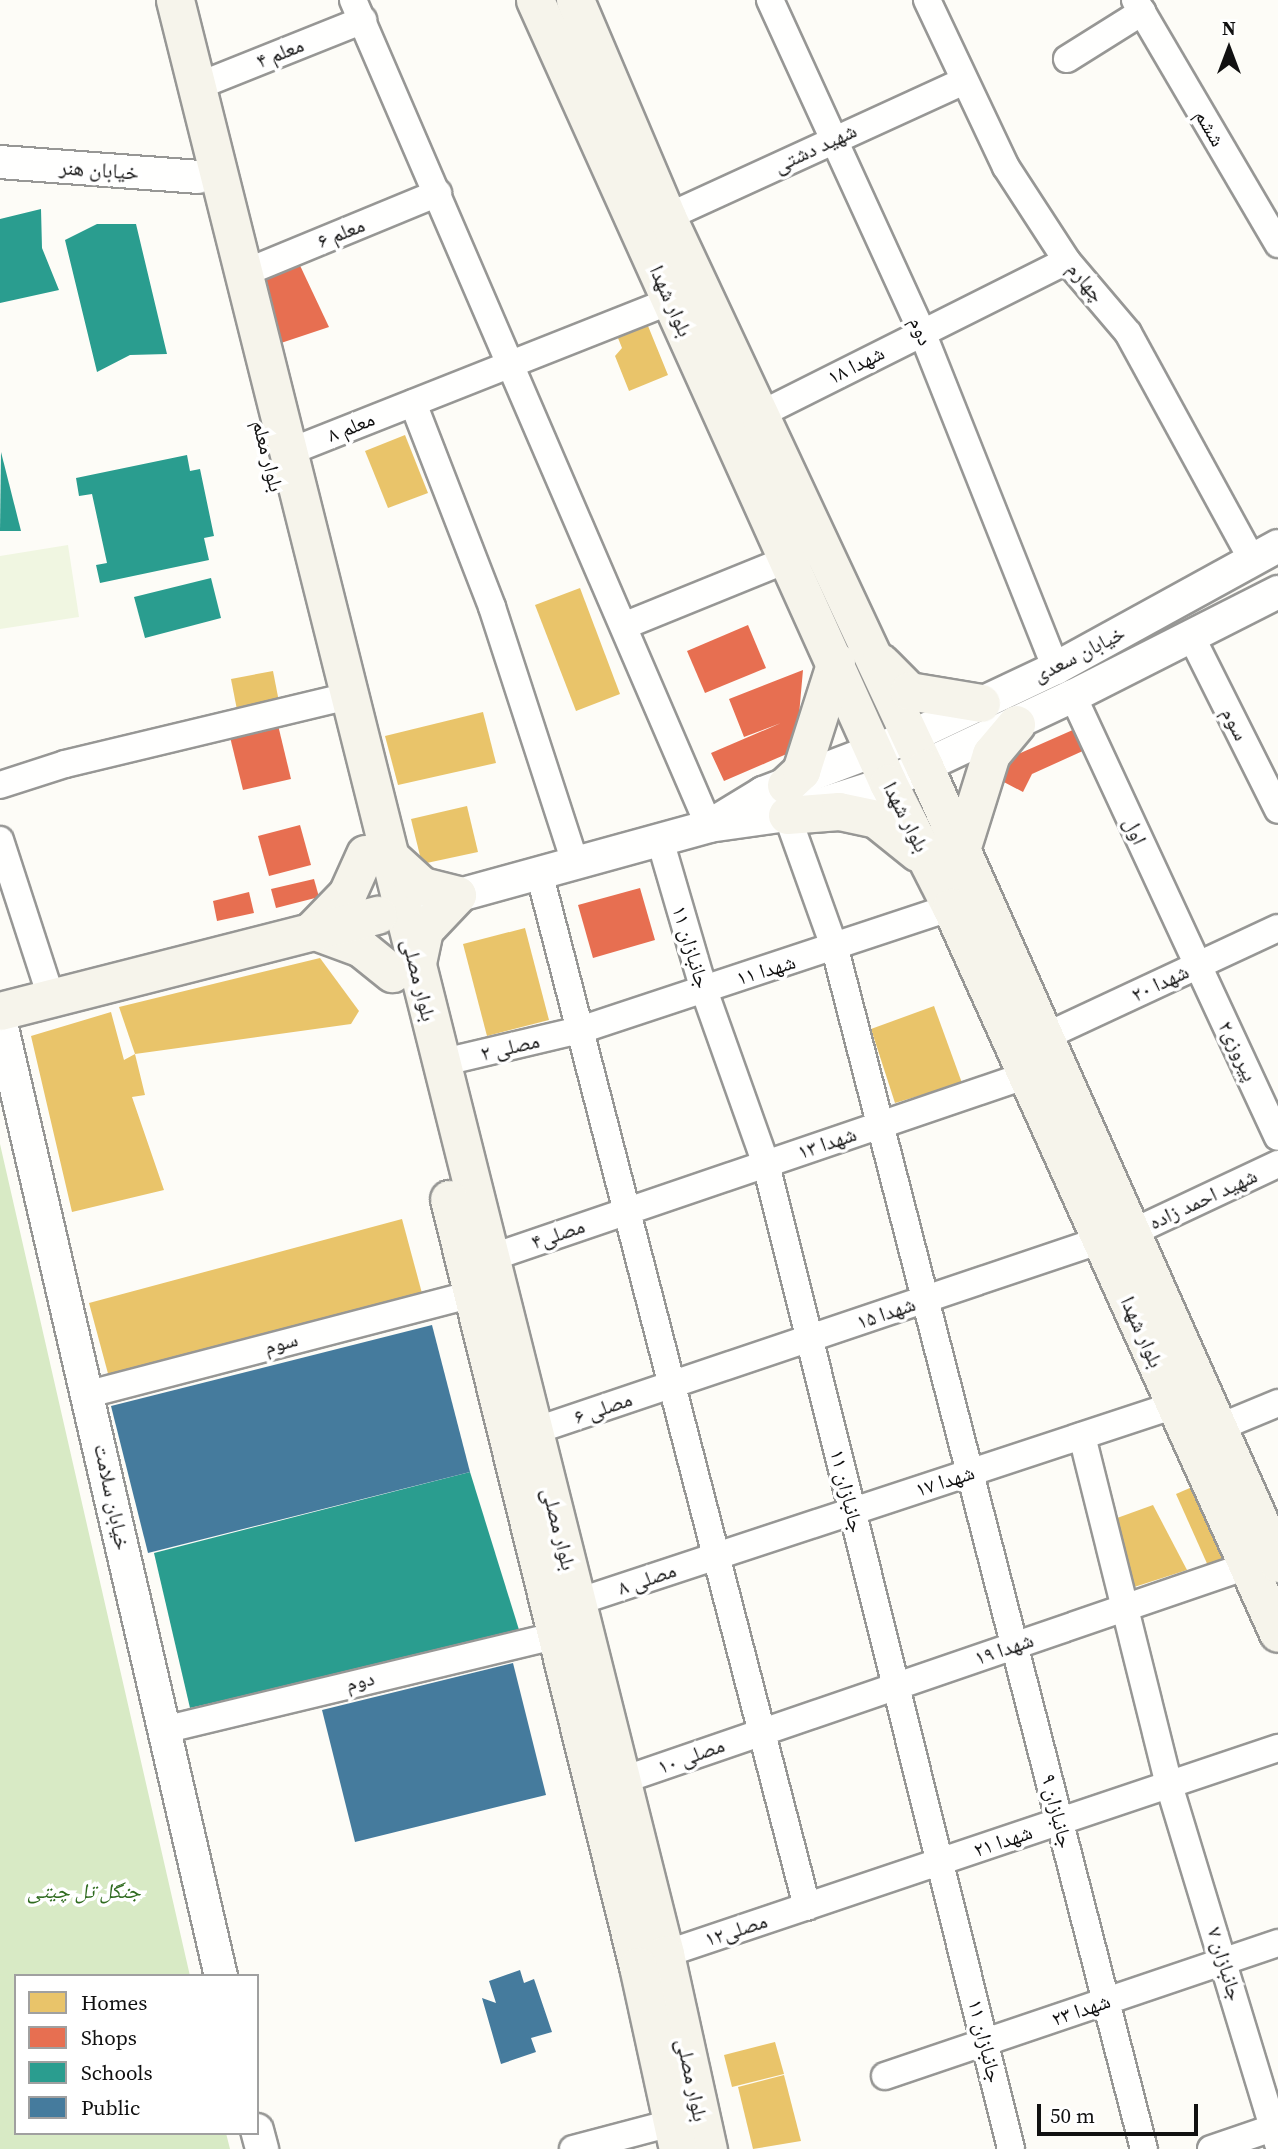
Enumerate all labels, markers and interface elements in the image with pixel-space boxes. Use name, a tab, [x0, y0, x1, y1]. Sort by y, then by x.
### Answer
north arrow	[1194, 14, 1264, 84]
text: N	[1222, 15, 1236, 41]
street label: معلم ۴	[253, 32, 307, 74]
street label: ششم	[1189, 105, 1231, 151]
street label: شهید دشتی	[769, 118, 861, 178]
street label: خیابان هنر	[58, 155, 140, 185]
street label: معلم ۶	[314, 212, 368, 254]
street label: چهارم	[1062, 257, 1110, 307]
street label: بلوار شهدا	[644, 261, 698, 341]
street label: دوم	[904, 313, 938, 349]
street label: شهدا ۱۸	[823, 340, 889, 390]
street label: معلم ۸	[324, 406, 378, 448]
street label: بلوار معلم	[247, 417, 289, 495]
street label: خیابان سعدی	[1029, 620, 1129, 688]
street label: سوم	[1216, 703, 1254, 745]
street label: بلوار شهدا	[878, 778, 934, 856]
street label: اول	[1118, 813, 1152, 849]
street label: جانبازان ۱۱	[667, 903, 715, 991]
street label: بلوار مصلی	[397, 936, 441, 1024]
street label: شهدا ۱۱	[733, 949, 799, 991]
street label: شهدا ۲۰	[1127, 959, 1193, 1007]
street label: پیروزی۲	[1213, 1017, 1263, 1085]
street label: مصلی ۲	[478, 1028, 542, 1066]
street label: شهدا ۱۳	[794, 1121, 860, 1165]
street label: شهید احمد زاده	[1145, 1163, 1261, 1235]
street label: مصلی۴	[528, 1213, 588, 1255]
street label: شهدا ۱۵	[853, 1291, 919, 1335]
street label: بلوار شهدا	[1115, 1292, 1169, 1372]
street label: سوم	[261, 1326, 301, 1360]
street label: مصلی ۶	[571, 1386, 635, 1430]
street label: خیابان سلامت	[88, 1442, 136, 1552]
street label: جانبازان ۱۱	[824, 1447, 870, 1535]
street label: شهدا ۱۷	[912, 1460, 978, 1502]
street label: بلوار مصلی	[537, 1485, 581, 1573]
street label: مصلی ۸	[615, 1557, 679, 1601]
street label: شهدا ۱۹	[971, 1627, 1037, 1671]
street label: دوم	[343, 1665, 377, 1697]
street label: مصلی ۱۰	[654, 1732, 728, 1780]
street label: جانبازان ۹	[1036, 1771, 1078, 1851]
street label: شهدا ۲۱	[970, 1819, 1036, 1863]
park label: جنگل تل چیتی	[27, 1878, 141, 1904]
street label: مصلی۱۲	[702, 1908, 770, 1952]
street label: جانبازان ۷	[1202, 1924, 1248, 2004]
legend	[14, 1974, 259, 2135]
text: Homes	[81, 1988, 147, 2017]
street label: شهدا ۲۳	[1048, 1988, 1114, 2032]
street label: جانبازان ۱۱	[962, 1997, 1008, 2085]
text: Shops	[81, 2023, 137, 2052]
street label: بلوار مصلی	[671, 2036, 713, 2124]
text: Schools	[81, 2058, 153, 2087]
scale bar	[1040, 2090, 1201, 2134]
text: Public	[81, 2093, 140, 2122]
text: 50 m	[1050, 2101, 1095, 2130]

